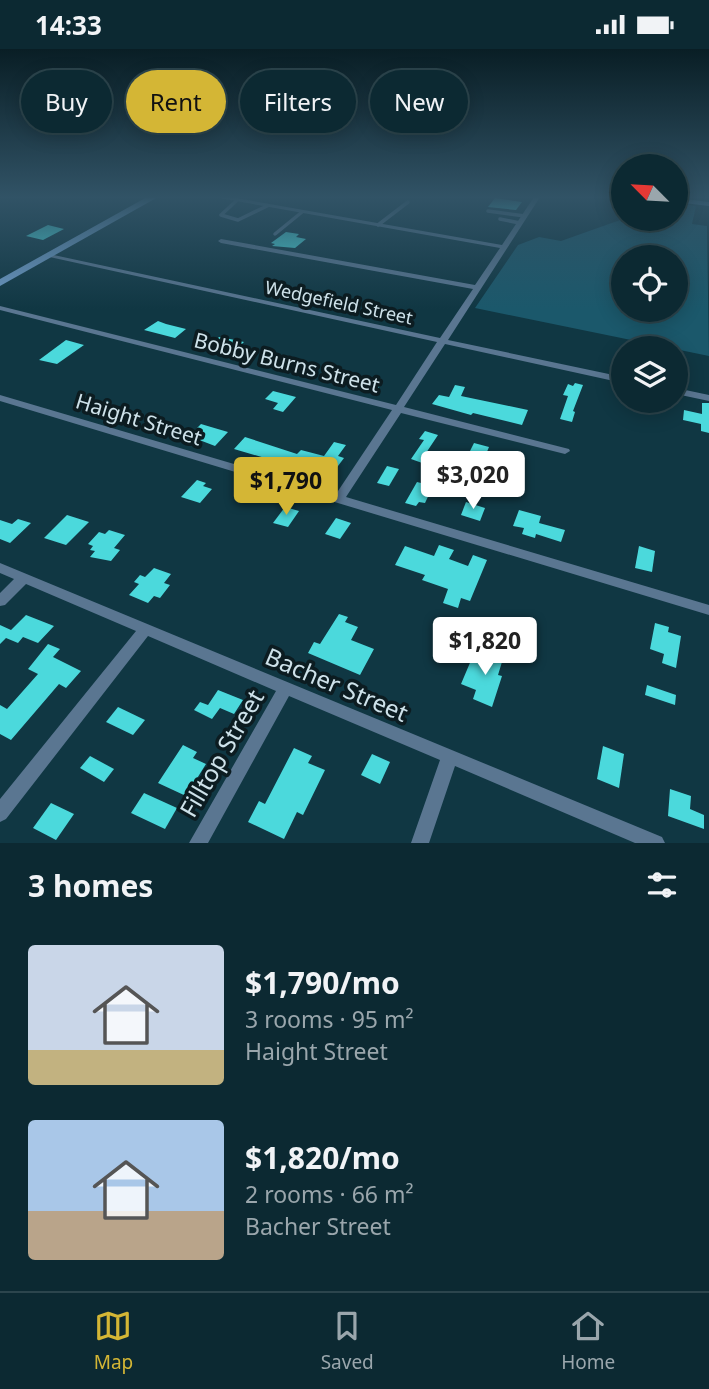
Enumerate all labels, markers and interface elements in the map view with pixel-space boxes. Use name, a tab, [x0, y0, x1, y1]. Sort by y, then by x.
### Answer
text: 14:33	[35, 7, 102, 43]
chip: Buy	[21, 70, 112, 133]
chip: Rent	[126, 70, 226, 133]
chip: Filters	[240, 70, 356, 133]
chip: New	[370, 70, 468, 133]
north arrow	[611, 154, 688, 231]
map controls	[611, 154, 688, 413]
button: locate	[611, 245, 688, 322]
street label: Wedgefield Street	[263, 275, 416, 329]
street label: Bobby Burns Street	[191, 325, 383, 399]
button: layers	[611, 336, 688, 413]
street label: Haight Street	[73, 387, 206, 452]
pin: $3,020	[416, 451, 530, 511]
pin: $1,790	[229, 457, 343, 517]
text: $3,020	[437, 458, 509, 490]
text: $1,790	[250, 464, 322, 496]
pin: $1,820	[428, 617, 542, 677]
text: $1,820	[449, 624, 521, 656]
street label: Bacher Street	[261, 639, 414, 729]
street label: Filltop Street	[171, 683, 271, 823]
text: 3 homes	[28, 865, 153, 906]
icon: filters	[643, 866, 681, 904]
text: $1,790/mo	[245, 962, 400, 1003]
icon: home	[84, 973, 168, 1057]
text: 3 rooms · 95 m²	[245, 1003, 414, 1035]
text: Haight Street	[245, 1035, 388, 1067]
text: $1,820/mo	[245, 1137, 400, 1178]
icon: home	[84, 1148, 168, 1232]
text: 2 rooms · 66 m²	[245, 1178, 414, 1210]
text: Bacher Street	[245, 1210, 391, 1242]
tab: Map	[94, 1307, 133, 1375]
tab: Saved	[321, 1307, 374, 1375]
tab: Home	[561, 1307, 615, 1375]

